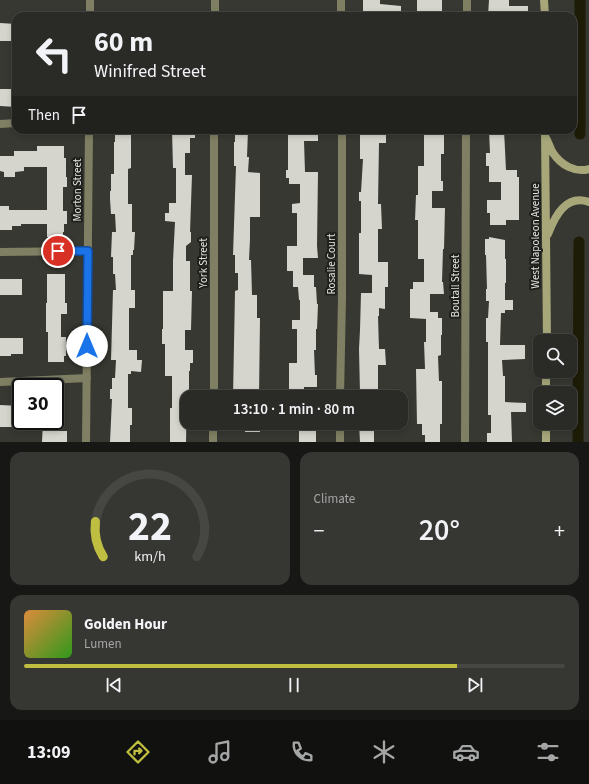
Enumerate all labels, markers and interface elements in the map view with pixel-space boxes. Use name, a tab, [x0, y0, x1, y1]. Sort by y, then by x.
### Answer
text: 60 m	[94, 22, 153, 62]
icon: left	[28, 28, 80, 80]
text: Winifred Street	[94, 59, 206, 84]
icon: arrive	[68, 104, 90, 126]
text: Then	[28, 105, 60, 126]
street label: Morton Street	[70, 158, 85, 222]
street label: West Napoleon Avenue	[528, 183, 543, 289]
street label: Rosalie Court	[324, 233, 339, 295]
pin	[41, 234, 75, 268]
street label: York Street	[196, 238, 211, 289]
icon: arrive	[47, 240, 69, 262]
street label: Boutall Street	[448, 254, 463, 317]
position arrow	[66, 325, 108, 367]
map controls	[533, 334, 577, 430]
button: search	[533, 334, 577, 378]
speed limit sign: 30	[12, 378, 64, 430]
button: layers	[533, 386, 577, 430]
text: 13:10 · 1 min · 80 m	[233, 399, 355, 420]
text: Climate	[314, 490, 355, 508]
text: 22	[128, 496, 172, 556]
text: 20°	[419, 509, 460, 552]
text: −	[314, 515, 324, 547]
text: +	[554, 515, 565, 547]
text: km/h	[134, 545, 166, 566]
text: Golden Hour	[84, 614, 167, 635]
text: Lumen	[84, 635, 122, 653]
icon: previous	[103, 674, 125, 696]
icon: pause	[283, 674, 305, 696]
icon: next	[464, 674, 486, 696]
icon: directions	[124, 738, 152, 766]
icon: music	[206, 738, 234, 766]
icon: phone	[288, 738, 316, 766]
icon: climate	[370, 738, 398, 766]
icon: car	[452, 738, 480, 766]
icon: filters	[534, 738, 562, 766]
text: 13:09	[27, 740, 70, 765]

